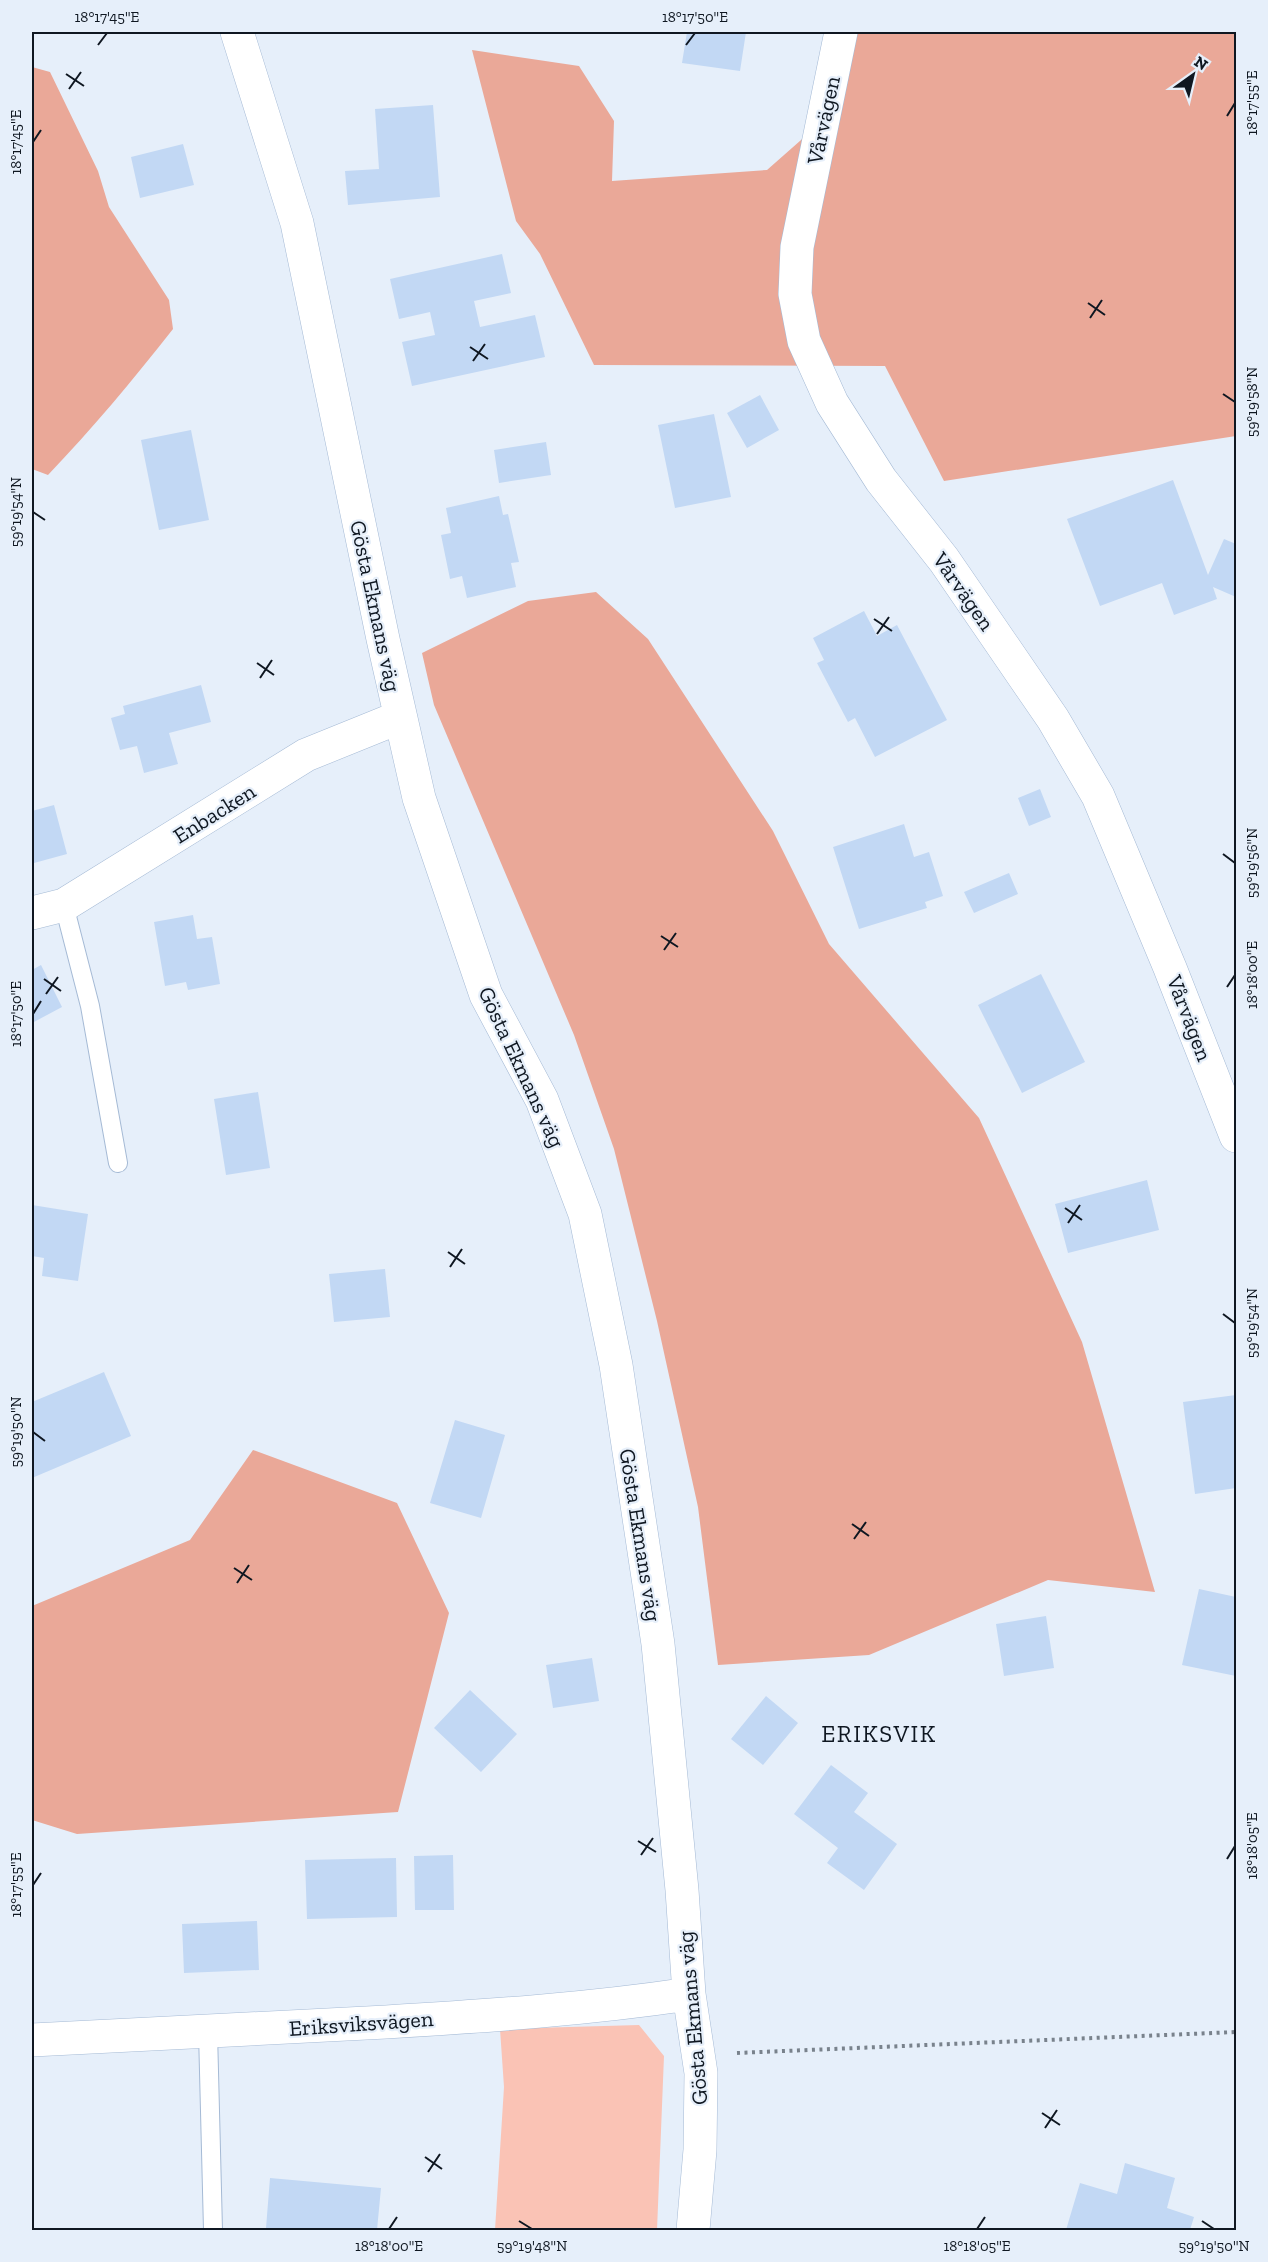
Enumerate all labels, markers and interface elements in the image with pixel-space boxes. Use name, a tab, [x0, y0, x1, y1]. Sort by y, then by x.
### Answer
text: 18°17'45"E	[75, 8, 140, 26]
text: 18°17'50"E	[662, 8, 728, 26]
north arrow	[1163, 45, 1223, 105]
text: N	[1191, 52, 1211, 74]
text: 18°17'55"E	[1243, 70, 1261, 135]
street label: Vårvägen	[801, 73, 846, 168]
text: 18°17'45"E	[7, 109, 25, 174]
text: 59°19'58"N	[1243, 367, 1261, 437]
text: 59°19'54"N	[7, 477, 25, 547]
street label: Gösta Ekmans väg	[344, 518, 407, 694]
street label: Vårvägen	[926, 546, 1001, 636]
street label: Enbacken	[168, 777, 261, 849]
text: 59°19'56"N	[1243, 828, 1261, 898]
text: 18°18'00"E	[1243, 941, 1261, 1009]
street label: Vårvägen	[1161, 971, 1218, 1065]
text: 18°17'50"E	[7, 981, 25, 1047]
street label: Gösta Ekmans väg	[472, 982, 571, 1152]
text: 59°19'54"N	[1243, 1288, 1261, 1358]
text: 59°19'50"N	[7, 1396, 25, 1468]
street label: Gösta Ekmans väg	[614, 1447, 667, 1623]
district label: ERIKSVIK	[821, 1719, 937, 1748]
text: 18°18'05"E	[1243, 1812, 1261, 1880]
text: 18°17'55"E	[7, 1852, 25, 1917]
street label: Gösta Ekmans väg	[671, 1930, 714, 2106]
street label: Eriksviksvägen	[288, 2005, 435, 2042]
text: 18°18'00"E	[355, 2237, 423, 2255]
text: 59°19'48"N	[497, 2237, 567, 2255]
text: 18°18'05"E	[943, 2237, 1011, 2255]
text: 59°19'50"N	[1178, 2237, 1250, 2255]

